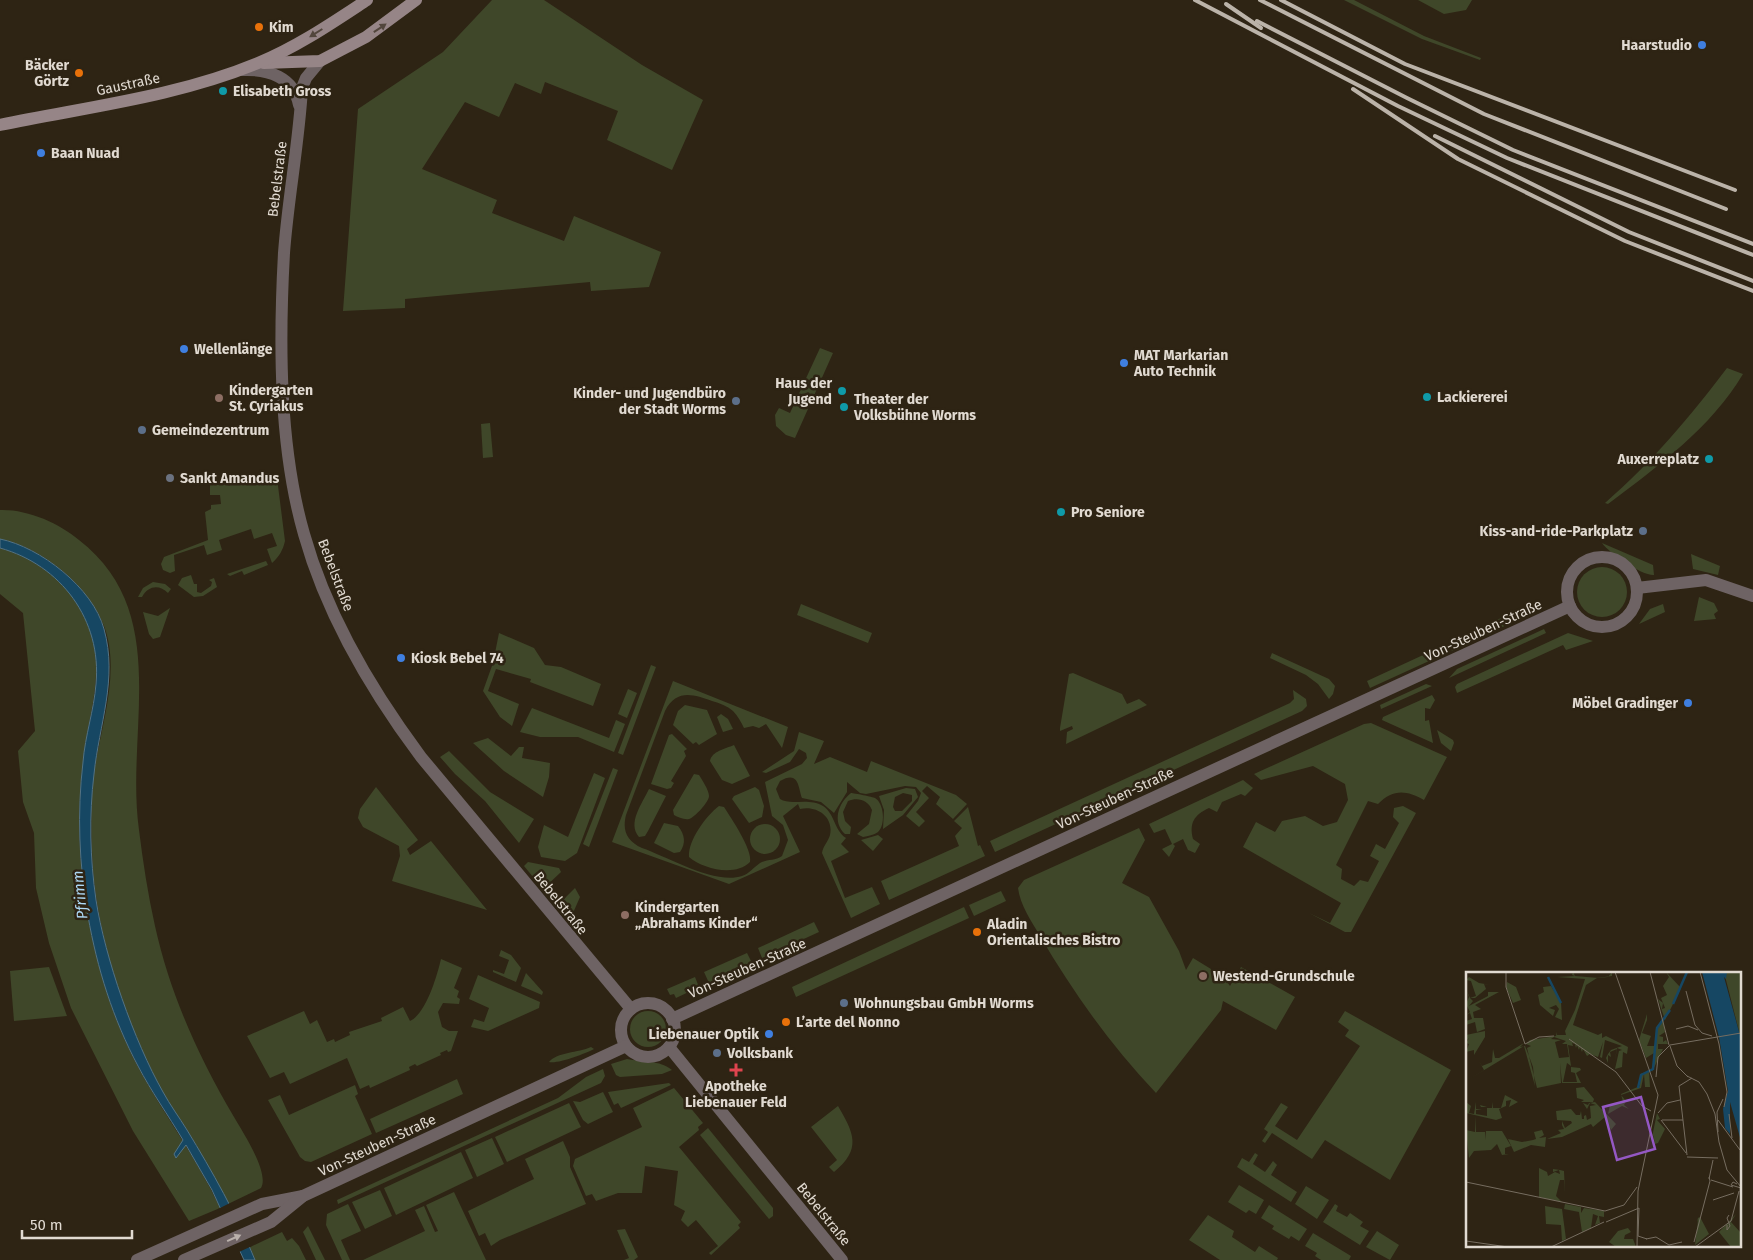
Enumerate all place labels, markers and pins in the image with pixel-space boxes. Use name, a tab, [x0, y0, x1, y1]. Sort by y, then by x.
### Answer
place label: Kim	[269, 19, 294, 36]
marker: Kim	[253, 21, 265, 33]
place label: Haarstudio	[1621, 37, 1692, 54]
marker: Haarstudio	[1696, 39, 1708, 51]
place label: Bäcker Görtz	[25, 57, 70, 90]
marker: Bäcker Görtz	[73, 67, 85, 79]
place label: Elisabeth Gross	[233, 83, 332, 100]
marker: Elisabeth Gross	[217, 85, 229, 97]
place label: Baan Nuad	[51, 145, 120, 162]
marker: Baan Nuad	[35, 147, 47, 159]
place label: Wellenlänge	[194, 341, 273, 358]
marker: Wellenlänge	[178, 343, 190, 355]
place label: MAT Markarian Auto Technik	[1133, 347, 1228, 380]
marker: MAT Markarian Auto Technik	[1118, 357, 1130, 369]
place label: Haus der Jugend	[775, 375, 832, 408]
place label: Kindergarten St. Cyriakus	[229, 382, 313, 415]
place label: Kinder- und Jugendbüro der Stadt Worms	[573, 385, 726, 418]
marker: Haus der Jugend	[836, 385, 848, 397]
place label: Lackiererei	[1437, 389, 1508, 406]
place label: Theater der Volksbühne Worms	[853, 391, 976, 424]
marker: Lackiererei	[1421, 391, 1433, 403]
marker: Kindergarten St. Cyriakus	[213, 392, 225, 404]
marker: Kinder- und Jugendbüro der Stadt Worms	[730, 395, 742, 407]
marker: Theater der Volksbühne Worms	[838, 401, 850, 413]
place label: Gemeindezentrum	[152, 422, 269, 439]
marker: Gemeindezentrum	[136, 424, 148, 436]
place label: Auxerreplatz	[1617, 451, 1700, 468]
marker: Auxerreplatz	[1703, 453, 1715, 465]
place label: Sankt Amandus	[180, 470, 279, 487]
marker: Sankt Amandus	[164, 472, 176, 484]
place label: Pro Seniore	[1071, 504, 1145, 521]
marker: Pro Seniore	[1055, 506, 1067, 518]
place label: Kiss-and-ride-Parkplatz	[1480, 523, 1634, 540]
marker: Kiss-and-ride-Parkplatz	[1637, 525, 1649, 537]
place label: Kiosk Bebel 74	[411, 650, 504, 667]
marker: Kiosk Bebel 74	[395, 652, 407, 664]
place label: Möbel Gradinger	[1572, 695, 1678, 712]
marker: Möbel Gradinger	[1682, 697, 1694, 709]
place label: Kindergarten „Abrahams Kinder“	[635, 899, 757, 932]
marker: Kindergarten „Abrahams Kinder“	[619, 909, 631, 921]
place label: Aladin Orientalisches Bistro	[986, 916, 1120, 949]
marker: Aladin Orientalisches Bistro	[971, 926, 983, 938]
place label: Westend-Grundschule	[1213, 968, 1355, 985]
marker: Westend-Grundschule	[1197, 970, 1209, 982]
place label: Wohnungsbau GmbH Worms	[854, 995, 1034, 1012]
marker: Wohnungsbau GmbH Worms	[838, 997, 850, 1009]
place label: L’arte del Nonno	[796, 1014, 900, 1031]
marker: L’arte del Nonno	[780, 1016, 792, 1028]
place label: Liebenauer Optik	[649, 1026, 759, 1043]
marker: Liebenauer Optik	[763, 1028, 775, 1040]
place label: Volksbank	[726, 1045, 793, 1062]
marker: Volksbank	[711, 1047, 723, 1059]
marker: Apotheke Liebenauer Feld	[730, 1064, 742, 1076]
place label: Apotheke Liebenauer Feld	[685, 1078, 787, 1111]

